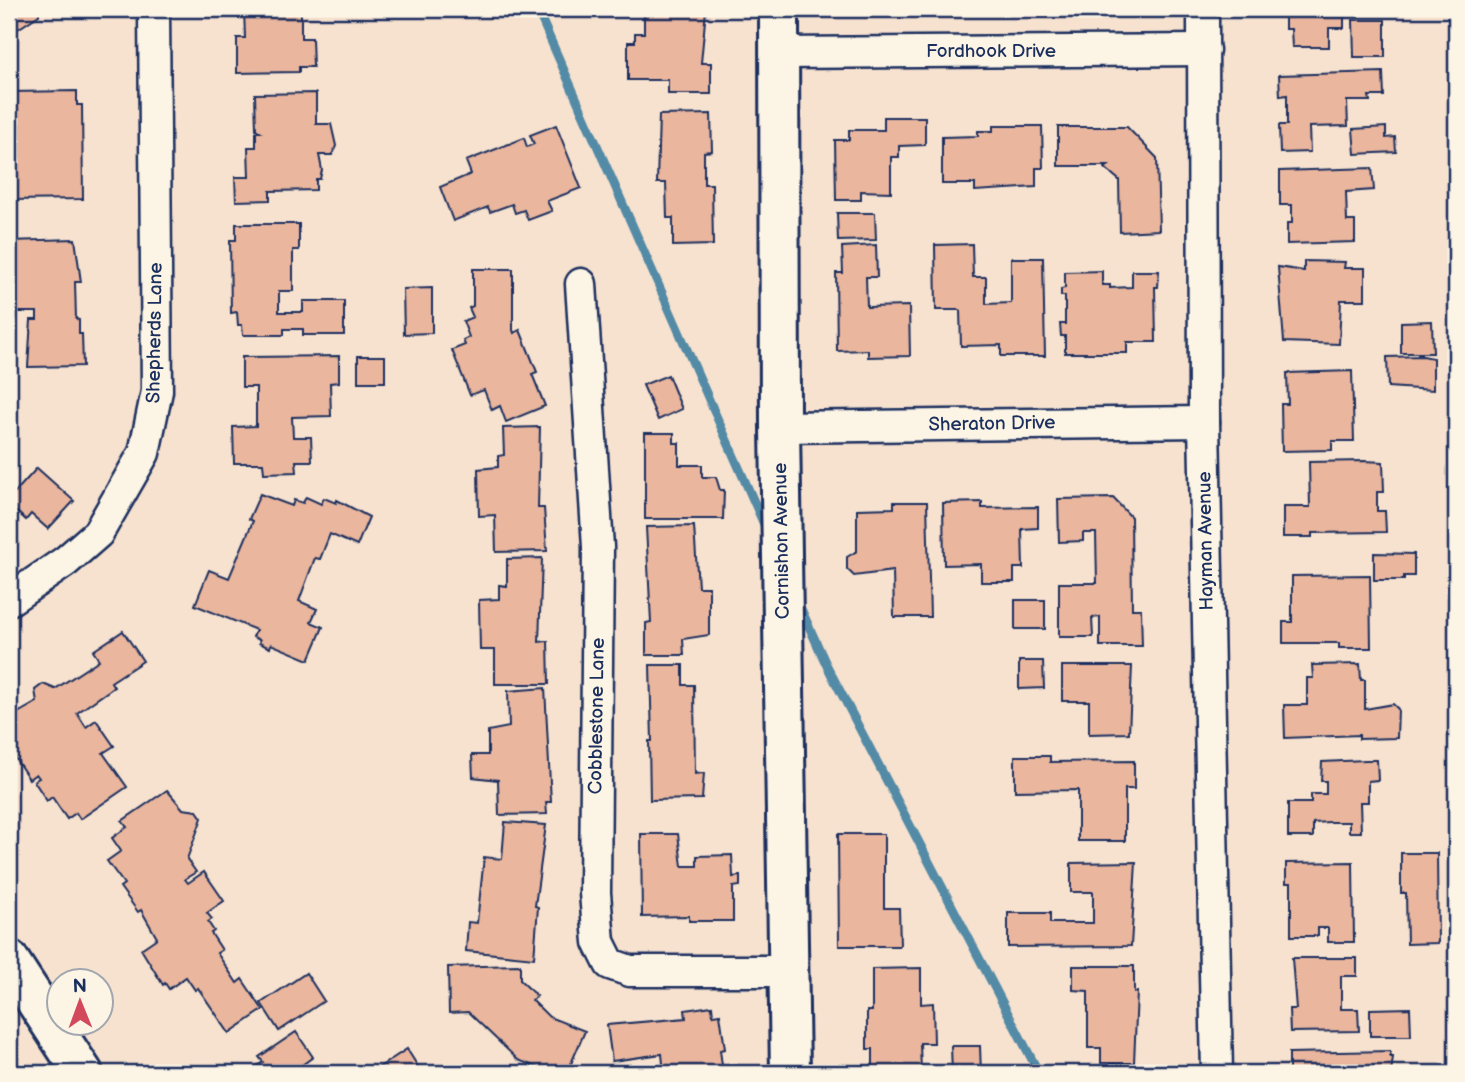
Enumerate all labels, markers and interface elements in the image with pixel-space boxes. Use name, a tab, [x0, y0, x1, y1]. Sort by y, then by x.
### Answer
street label: Fordhook Drive	[926, 40, 1056, 63]
street label: Shepherds Lane	[142, 262, 168, 404]
street label: Sheraton Drive	[928, 411, 1056, 437]
street label: Cornishon Avenue	[769, 462, 795, 620]
street label: Hayman Avenue	[1193, 471, 1219, 611]
street label: Cobblestone Lane	[584, 637, 610, 795]
north arrow	[46, 967, 116, 1036]
text: N	[72, 975, 87, 998]

